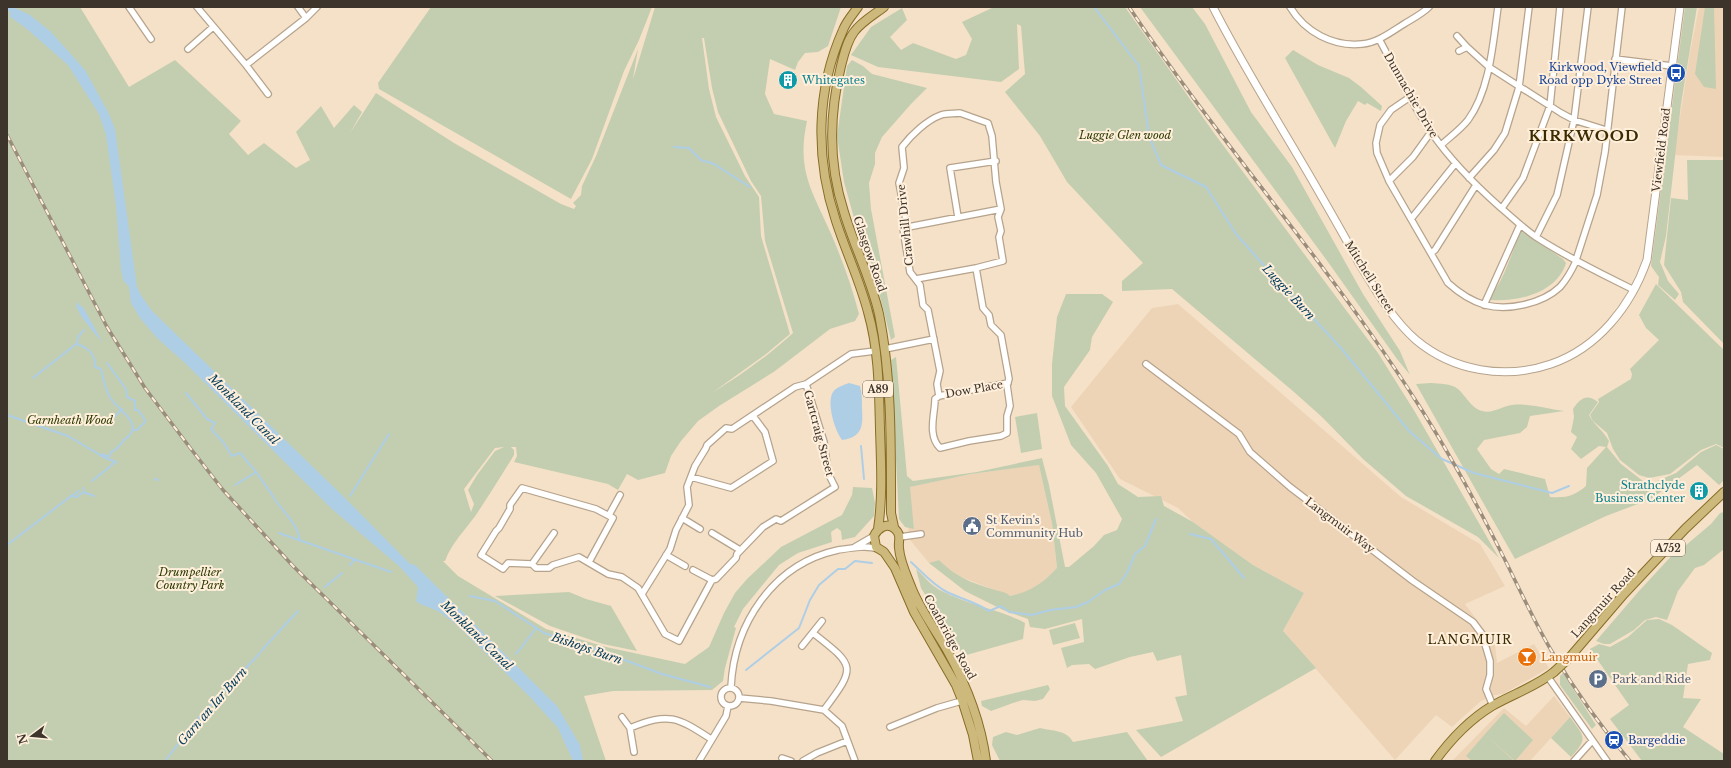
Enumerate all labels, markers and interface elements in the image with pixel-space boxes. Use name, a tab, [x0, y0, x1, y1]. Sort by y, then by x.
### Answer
street label: Dunnachie Drive	[1381, 50, 1441, 140]
place label: Kirkwood, Viewfield Road opp Dyke Street	[1539, 60, 1663, 87]
bus stop icon: Kirkwood, Viewfield Road opp Dyke Street	[1665, 62, 1687, 84]
building icon: Whitegates	[777, 69, 799, 91]
place label: Whitegates	[801, 73, 865, 87]
street label: Viewfield Road	[1649, 107, 1673, 194]
district label: KIRKWOOD	[1528, 126, 1640, 145]
park label: Luggie Glen wood	[1078, 128, 1171, 142]
street label: Crawhill Drive	[894, 183, 916, 267]
street label: Glasgow Road	[850, 214, 890, 294]
street label: Mitchell Street	[1342, 238, 1398, 317]
water label: Luggie Burn	[1259, 260, 1319, 323]
water label: Monkland Canal	[205, 370, 283, 448]
street label: Dow Place	[944, 377, 1004, 401]
road number: A89	[863, 381, 893, 397]
street label: Gartcraig Street	[801, 388, 837, 478]
park label: Garnheath Wood	[27, 413, 113, 427]
place label: Strathclyde Business Center	[1595, 478, 1686, 505]
building icon: Strathclyde Business Center	[1688, 480, 1710, 502]
street label: Langmuir Way	[1302, 494, 1378, 556]
place label: St Kevin's Community Hub	[986, 513, 1083, 540]
public building icon: St Kevin's Community Hub	[961, 515, 983, 537]
road number: A752	[1651, 540, 1685, 556]
park label: Drumpellier Country Park	[156, 565, 225, 592]
street label: Langmuir Road	[1568, 565, 1638, 641]
street label: Coatbridge Road	[921, 592, 979, 683]
water label: Monkland Canal	[437, 596, 516, 673]
water label: Bishops Burn	[549, 629, 625, 667]
district label: LANGMUIR	[1428, 632, 1512, 647]
bar icon: Langmuir	[1516, 646, 1538, 668]
place label: Langmuir	[1541, 650, 1598, 664]
water label: Garn an Iar Burn	[174, 663, 250, 748]
parking icon: Park and Ride	[1587, 668, 1609, 690]
place label: Park and Ride	[1612, 672, 1691, 686]
north arrow	[12, 716, 52, 756]
station icon: Bargeddie	[1603, 729, 1625, 751]
text: N	[14, 731, 31, 746]
place label: Bargeddie	[1628, 733, 1686, 747]

